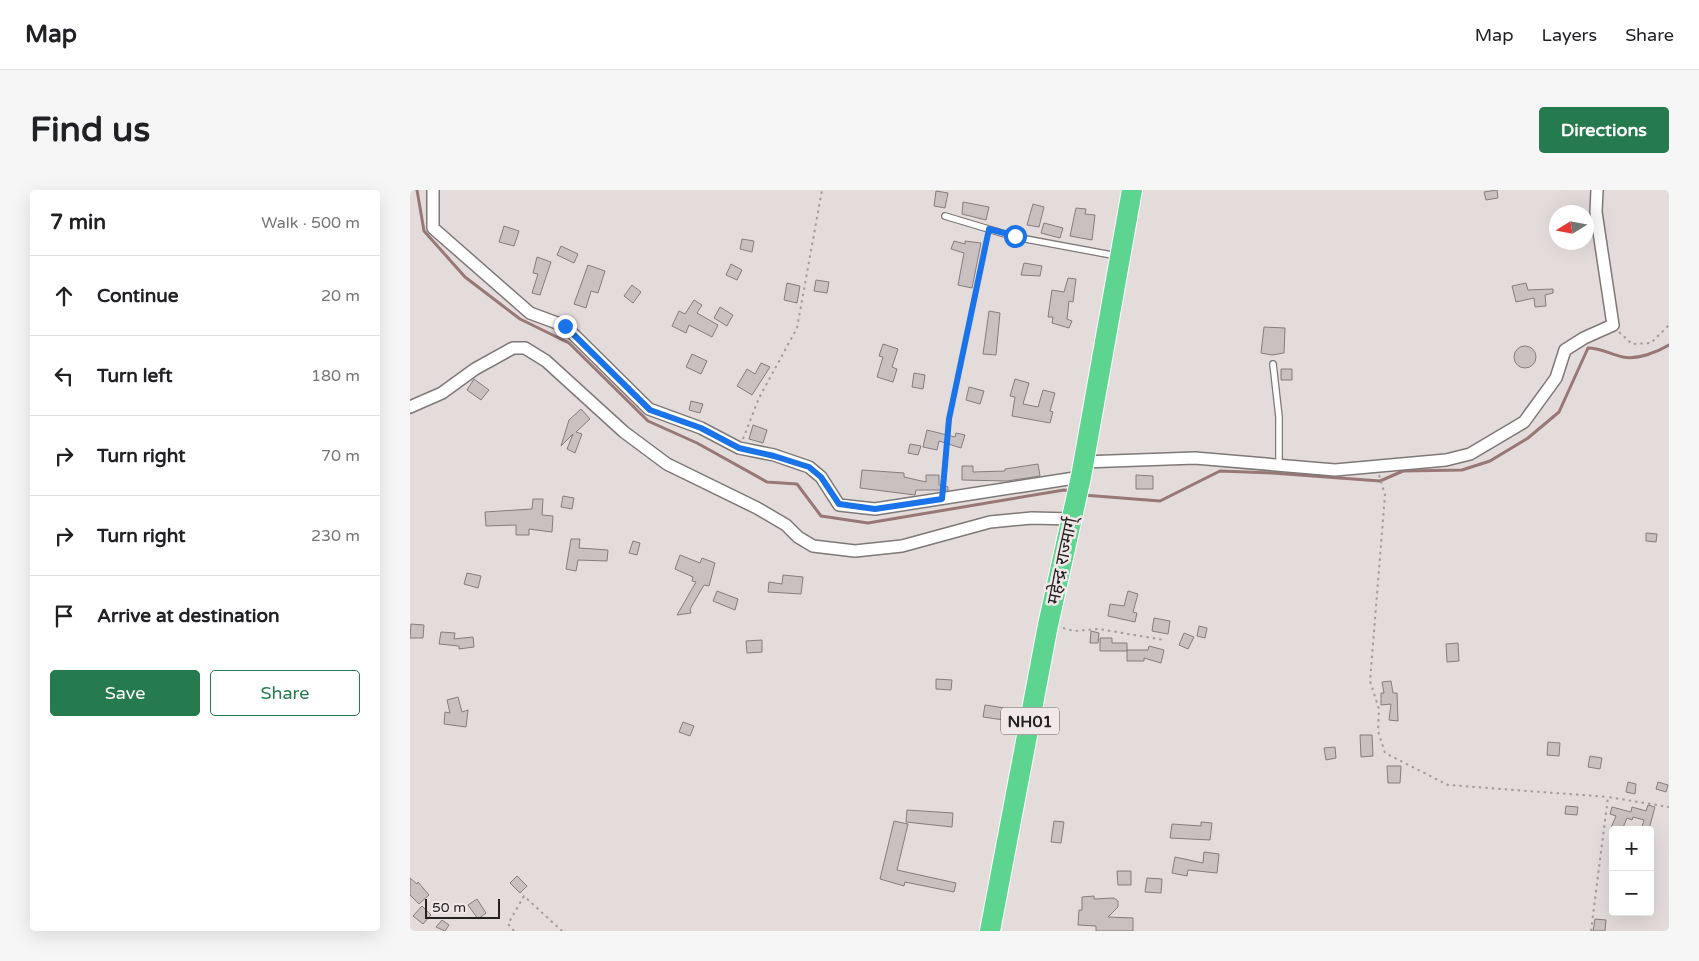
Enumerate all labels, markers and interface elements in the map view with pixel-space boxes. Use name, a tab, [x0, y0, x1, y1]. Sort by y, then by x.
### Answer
text: Map	[25, 20, 77, 49]
text: Map	[1475, 24, 1514, 46]
text: Layers	[1542, 24, 1597, 46]
text: Share	[1625, 24, 1674, 46]
button: Directions	[1539, 107, 1669, 153]
text: Find us	[30, 109, 150, 151]
north arrow	[1549, 205, 1594, 250]
text: 7 min	[50, 210, 106, 235]
text: Walk · 500 m	[261, 213, 360, 233]
route start	[1004, 225, 1027, 248]
icon: ahead	[50, 282, 78, 310]
text: Continue	[97, 285, 179, 307]
text: 20 m	[321, 286, 360, 306]
route end	[554, 315, 577, 338]
icon: left	[50, 362, 78, 390]
text: Turn left	[97, 365, 173, 387]
text: 180 m	[311, 366, 360, 386]
icon: right	[50, 442, 78, 470]
text: Turn right	[97, 445, 185, 467]
text: 70 m	[321, 446, 360, 466]
street label: महेन्द्र राज्मार्ग्	[1042, 513, 1083, 606]
icon: right	[50, 522, 78, 550]
text: Turn right	[97, 525, 185, 547]
text: 230 m	[311, 526, 360, 546]
icon: arrive	[50, 602, 78, 630]
text: Arrive at destination	[97, 605, 280, 627]
button: Save	[50, 670, 200, 716]
button: Share	[210, 670, 360, 716]
road number: NH01	[1001, 708, 1059, 734]
map controls	[1609, 826, 1654, 916]
button: +	[1609, 826, 1654, 871]
button: −	[1609, 871, 1654, 916]
scale bar	[425, 896, 500, 919]
text: 50 m	[432, 899, 466, 916]

